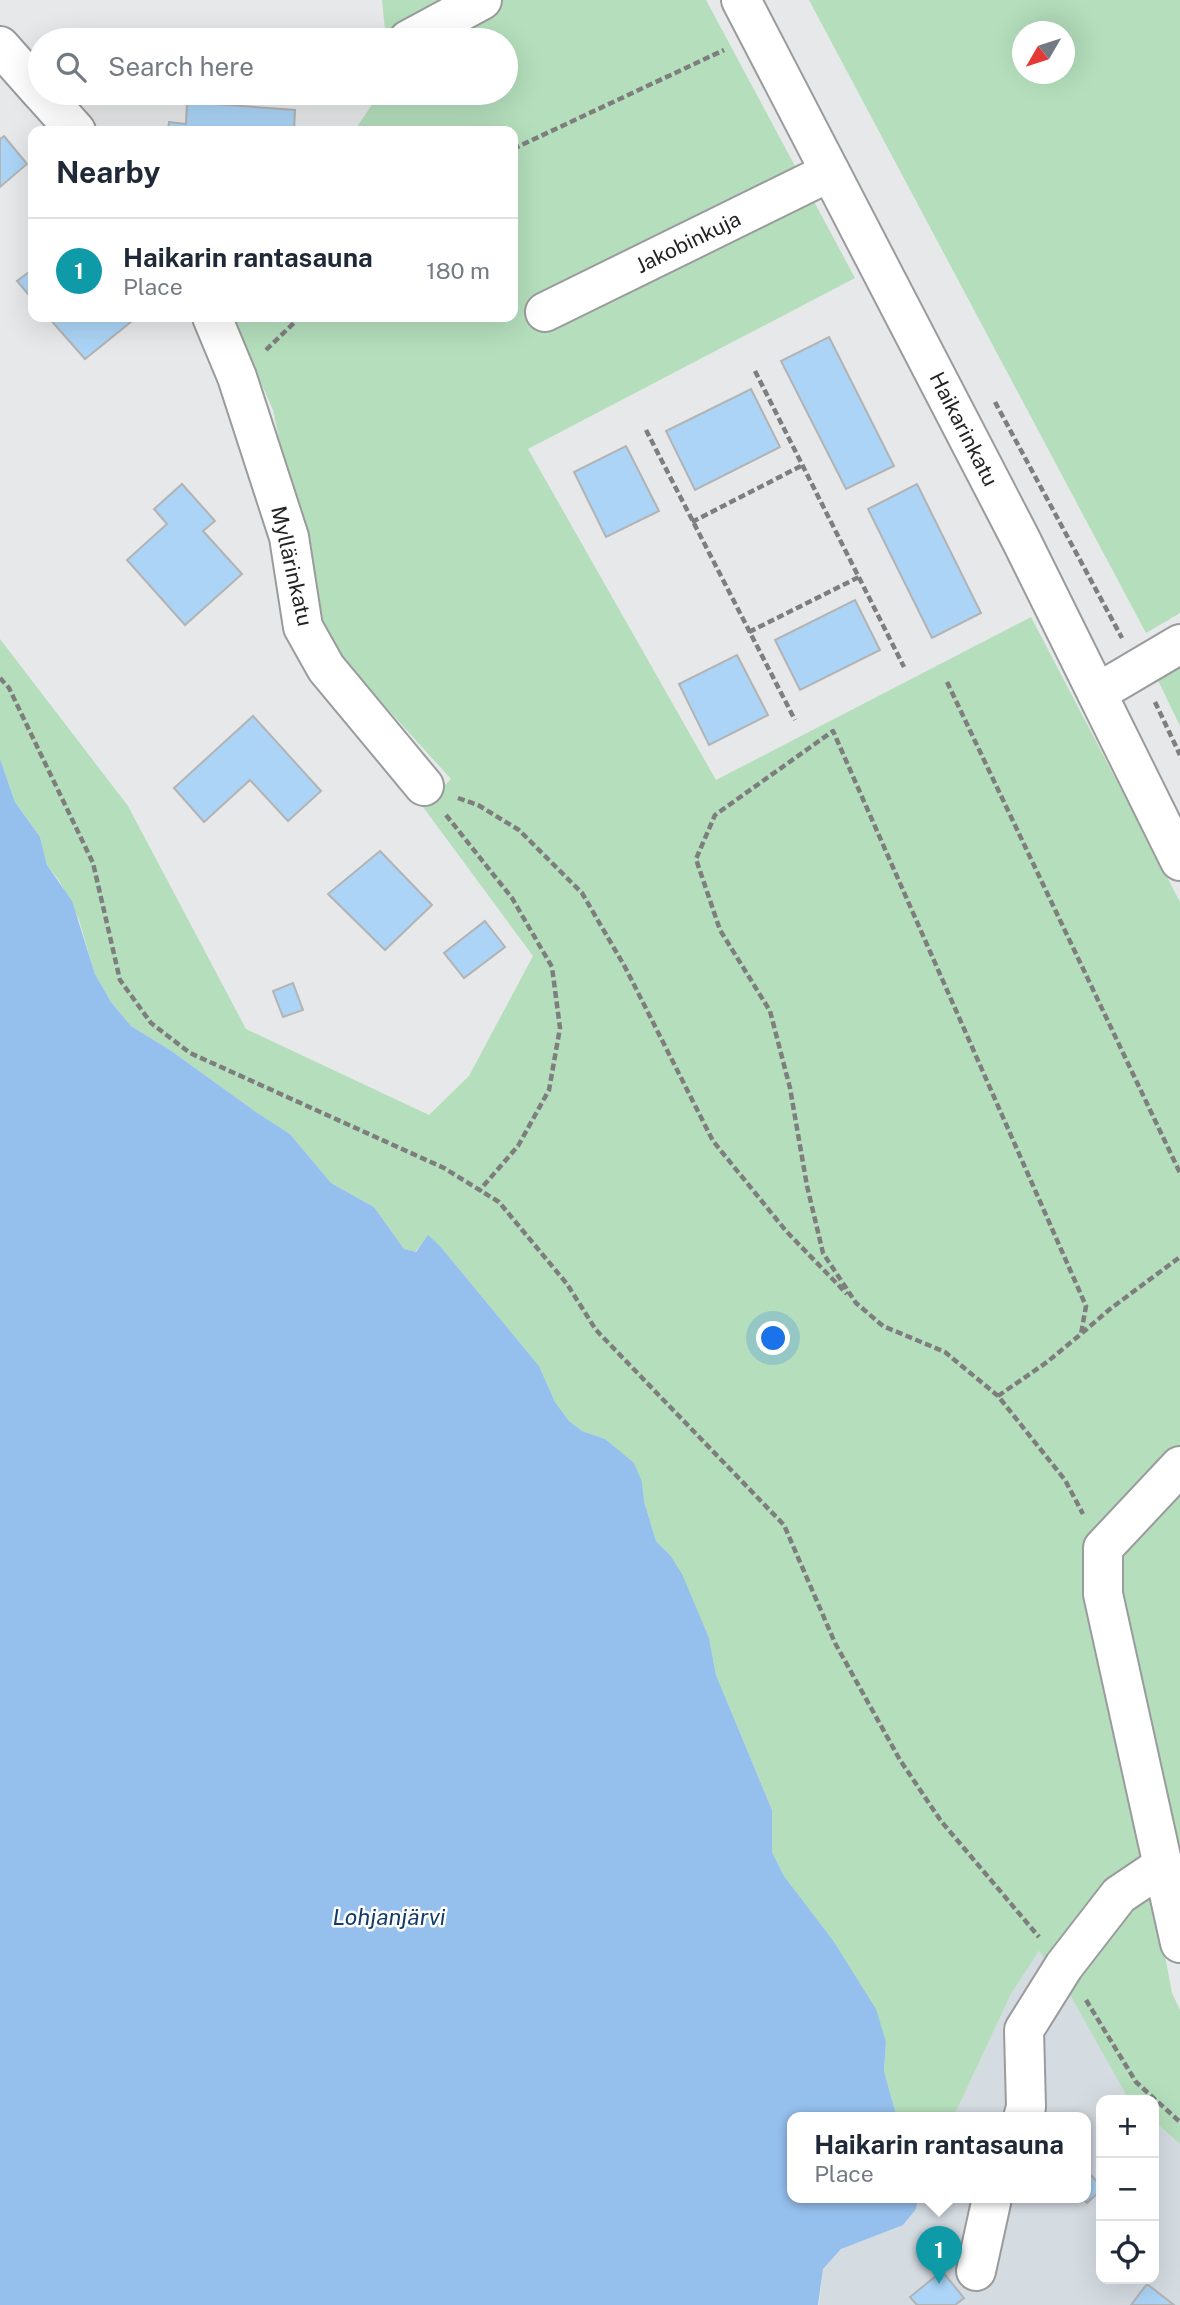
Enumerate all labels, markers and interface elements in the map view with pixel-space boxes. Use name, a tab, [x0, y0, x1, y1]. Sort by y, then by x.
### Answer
north arrow	[1012, 21, 1075, 84]
search box	[28, 28, 518, 105]
icon: search	[52, 48, 90, 86]
text: Search here	[108, 51, 254, 82]
text: Nearby	[56, 154, 160, 190]
street label: Jakobinkuja	[631, 206, 745, 278]
text: Haikarin rantasauna	[123, 242, 373, 273]
text: 1	[74, 257, 84, 284]
text: 180 m	[426, 257, 490, 284]
text: Place	[123, 273, 183, 300]
street label: Haikarinkatu	[925, 368, 1003, 490]
street label: Myllärinkatu	[266, 504, 318, 628]
your location	[756, 1321, 790, 1355]
water label: Lohjanjärvi	[333, 1903, 446, 1930]
map controls	[1096, 2095, 1159, 2284]
button: +	[1096, 2095, 1159, 2158]
popup	[787, 2112, 1091, 2203]
text: Haikarin rantasauna	[814, 2129, 1064, 2160]
button: −	[1096, 2158, 1159, 2221]
text: Place	[814, 2160, 874, 2187]
button: locate	[1096, 2221, 1159, 2284]
pin: 1	[916, 2226, 962, 2284]

